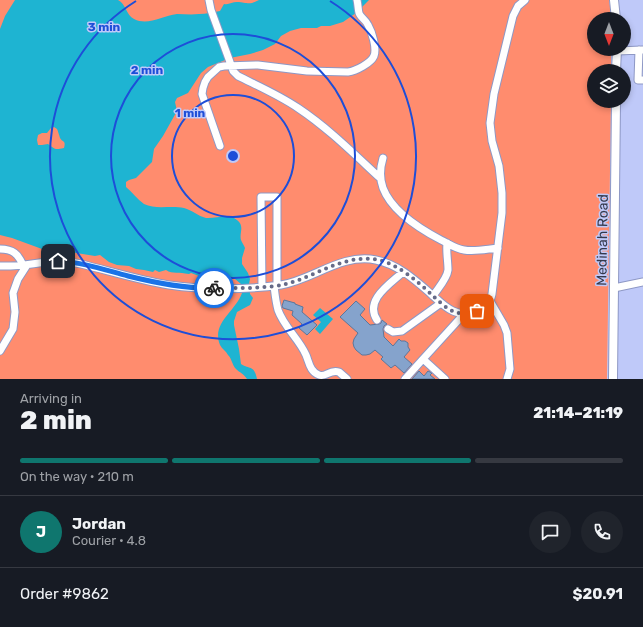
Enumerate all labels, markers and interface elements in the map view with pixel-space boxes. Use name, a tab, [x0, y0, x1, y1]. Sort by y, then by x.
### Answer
north arrow	[587, 12, 631, 56]
map controls	[587, 12, 631, 108]
text: 3 min	[88, 20, 121, 34]
text: 2 min	[131, 63, 164, 77]
button: layers	[587, 64, 631, 108]
text: 1 min	[175, 106, 206, 120]
centre of rings	[226, 149, 240, 163]
street label: Medinah Road	[593, 194, 612, 286]
pin	[41, 244, 75, 278]
icon: home	[47, 250, 69, 272]
courier	[194, 268, 234, 308]
icon: bike	[203, 277, 225, 299]
pin	[460, 294, 494, 328]
icon: bag	[466, 300, 488, 322]
text: Arriving in	[20, 391, 82, 406]
text: 21:14–21:19	[533, 404, 623, 422]
text: 2 min	[20, 405, 92, 436]
text: On the way · 210 m	[20, 469, 134, 484]
button: chat	[529, 511, 571, 553]
button: phone	[581, 511, 623, 553]
text: Jordan	[72, 515, 126, 533]
text: J	[36, 523, 46, 541]
text: Courier · 4.8	[72, 533, 146, 548]
text: Order #9862	[20, 585, 109, 603]
text: $20.91	[572, 585, 623, 603]

